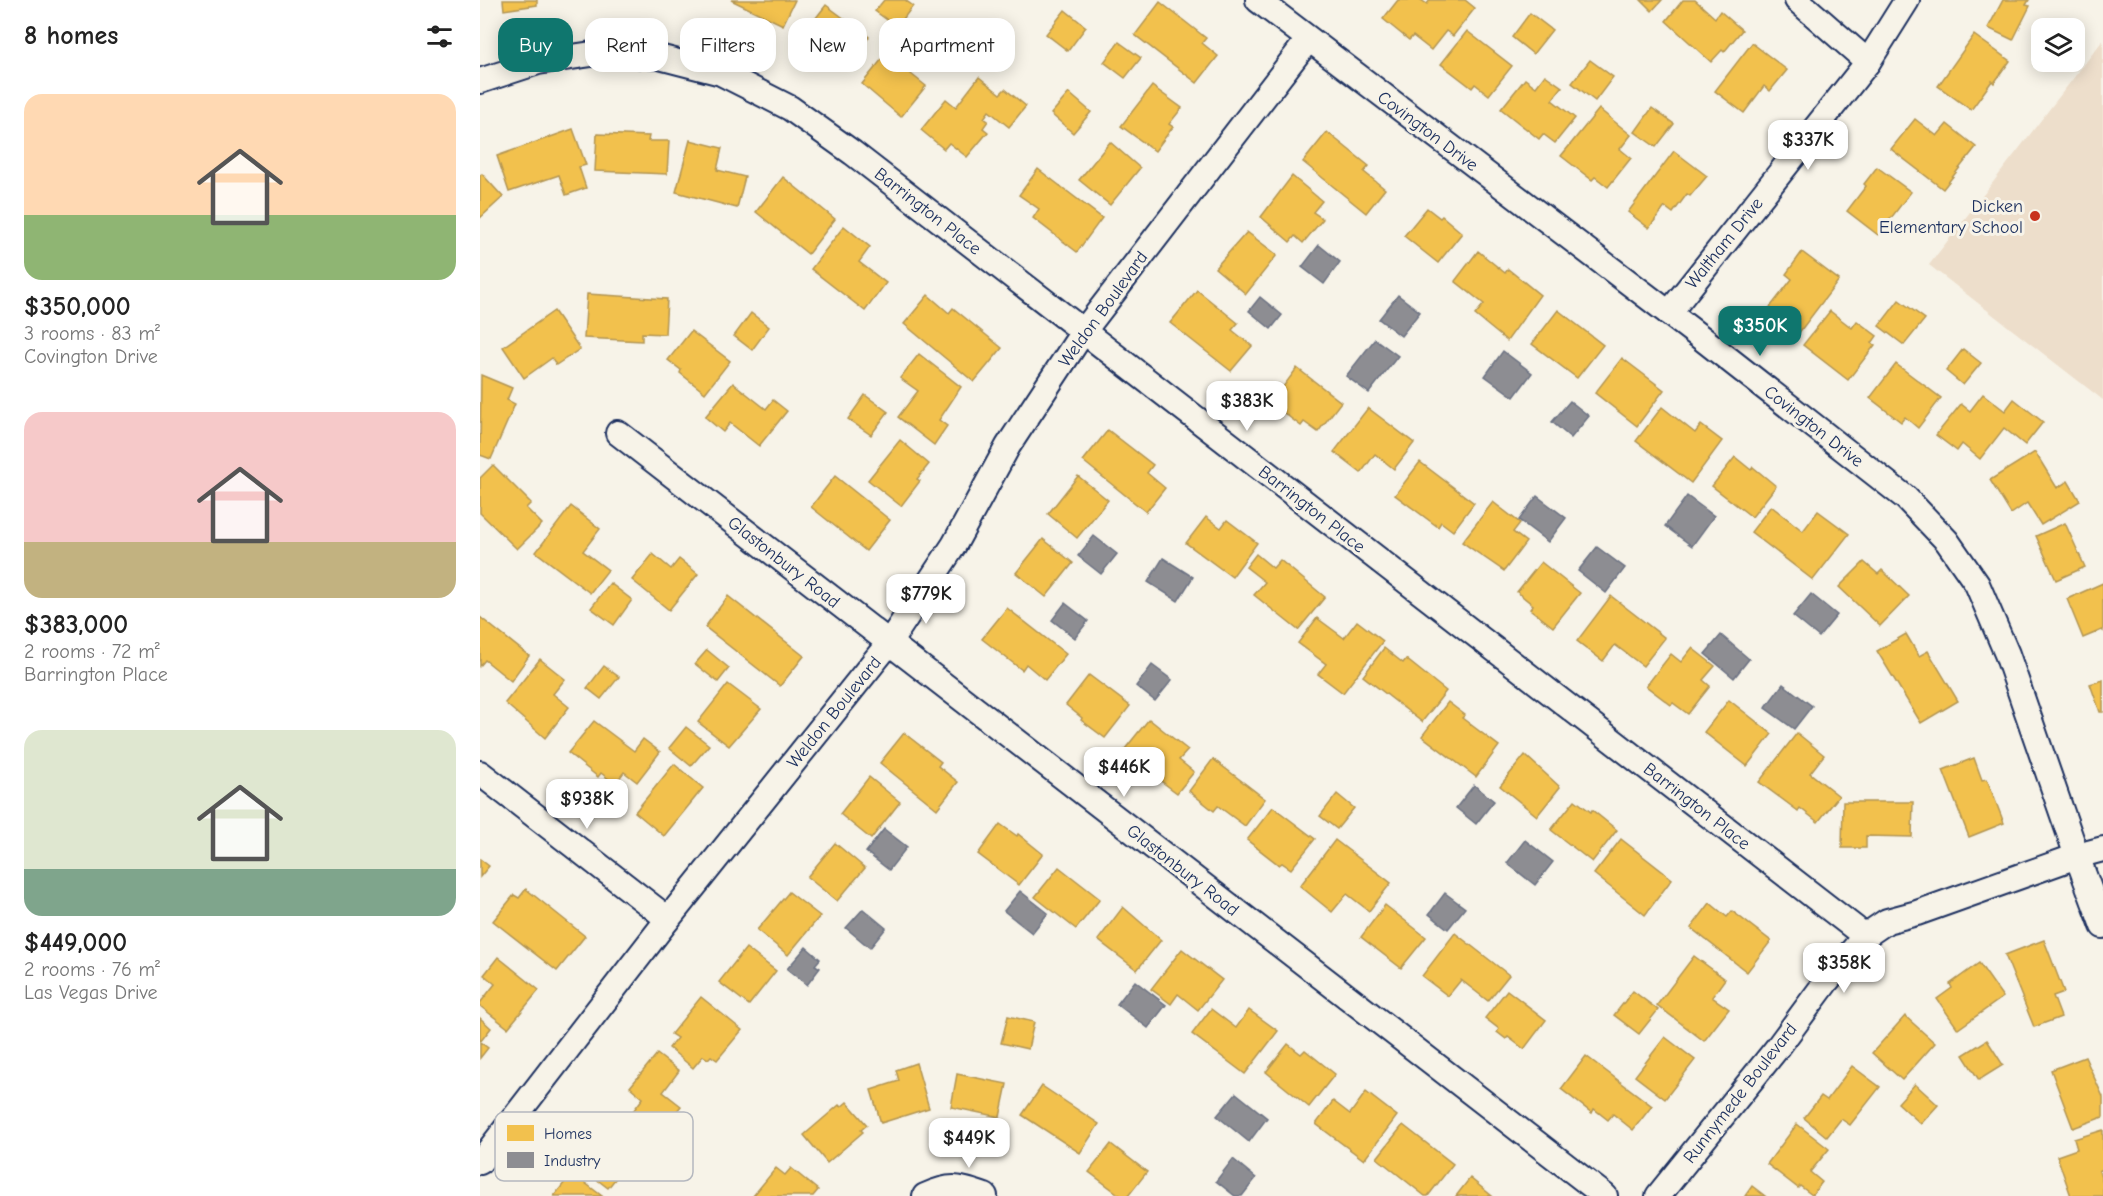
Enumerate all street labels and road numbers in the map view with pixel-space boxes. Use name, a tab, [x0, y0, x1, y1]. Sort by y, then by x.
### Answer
street label: Covington Drive	[1373, 87, 1482, 176]
street label: Barrington Place	[870, 163, 985, 260]
street label: Waltham Drive	[1681, 193, 1768, 293]
street label: Weldon Boulevard	[1054, 247, 1152, 371]
street label: Covington Drive	[1760, 381, 1868, 472]
street label: Barrington Place	[1254, 461, 1369, 558]
street label: Glastonbury Road	[723, 512, 844, 613]
street label: Weldon Boulevard	[783, 652, 886, 772]
street label: Barrington Place	[1639, 758, 1754, 855]
street label: Glastonbury Road	[1122, 820, 1243, 921]
street label: Runnymede Boulevard	[1679, 1019, 1802, 1167]

